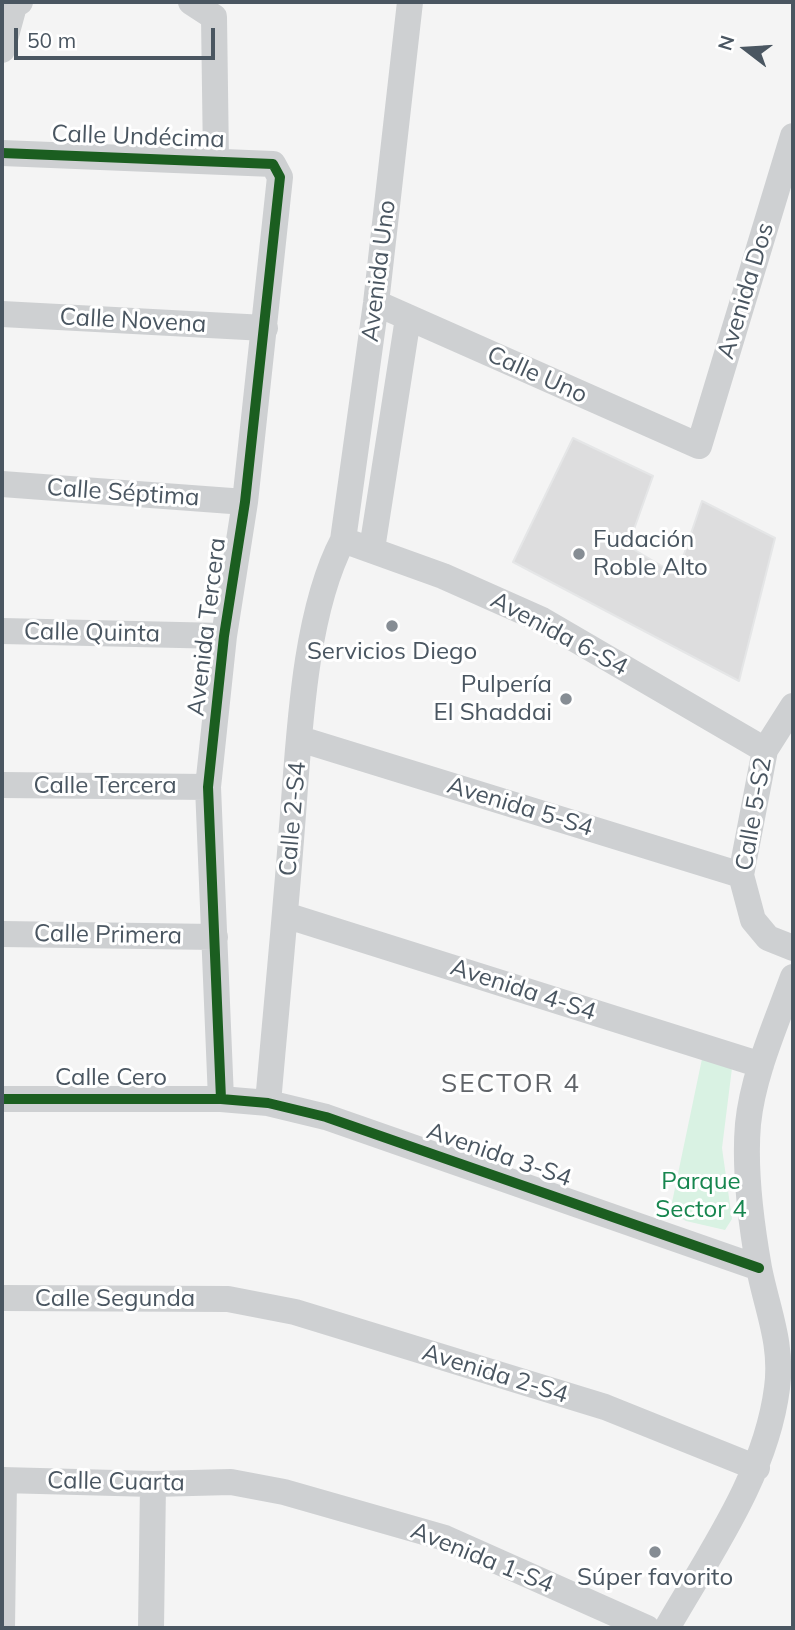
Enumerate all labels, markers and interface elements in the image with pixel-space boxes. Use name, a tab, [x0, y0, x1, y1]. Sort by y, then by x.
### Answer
scale bar	[18, 14, 219, 58]
north arrow	[711, 14, 781, 84]
text: 50 m	[27, 27, 76, 53]
text: N	[712, 32, 739, 53]
street label: Calle Undécima	[51, 120, 225, 154]
street label: Avenida Uno	[356, 198, 402, 344]
street label: Avenida Dos	[712, 219, 780, 363]
street label: Calle Novena	[59, 303, 207, 339]
street label: Calle Uno	[483, 340, 591, 410]
street label: Calle Séptima	[46, 473, 200, 513]
place label: Fudación Roble Alto	[593, 526, 708, 582]
street label: Avenida Tercera	[182, 536, 232, 718]
marker: Fudación Roble Alto	[571, 546, 587, 562]
street label: Avenida 6-S4	[486, 586, 632, 682]
street label: Calle Quinta	[24, 617, 160, 649]
marker: Servicios Diego	[384, 618, 400, 634]
place label: Servicios Diego	[307, 638, 477, 666]
place label: Pulpería El Shaddai	[434, 671, 552, 727]
marker: Pulpería El Shaddai	[558, 691, 574, 707]
street label: Calle 5-S2	[730, 755, 778, 873]
street label: Calle 2-S4	[274, 761, 312, 877]
street label: Avenida 5-S4	[444, 771, 596, 843]
street label: Calle Tercera	[33, 772, 177, 800]
street label: Calle Primera	[34, 919, 182, 951]
street label: Avenida 4-S4	[447, 953, 599, 1027]
street label: Calle Cero	[55, 1064, 167, 1092]
district label: SECTOR 4	[442, 1068, 580, 1100]
street label: Avenida 3-S4	[423, 1117, 575, 1193]
park label: Parque Sector 4	[655, 1168, 747, 1224]
street label: Calle Segunda	[35, 1285, 195, 1313]
street label: Avenida 2-S4	[419, 1338, 571, 1410]
street label: Calle Cuarta	[47, 1466, 185, 1498]
street label: Avenida 1-S4	[407, 1516, 557, 1600]
marker: Súper favorito	[647, 1544, 663, 1560]
place label: Súper favorito	[577, 1564, 733, 1592]

